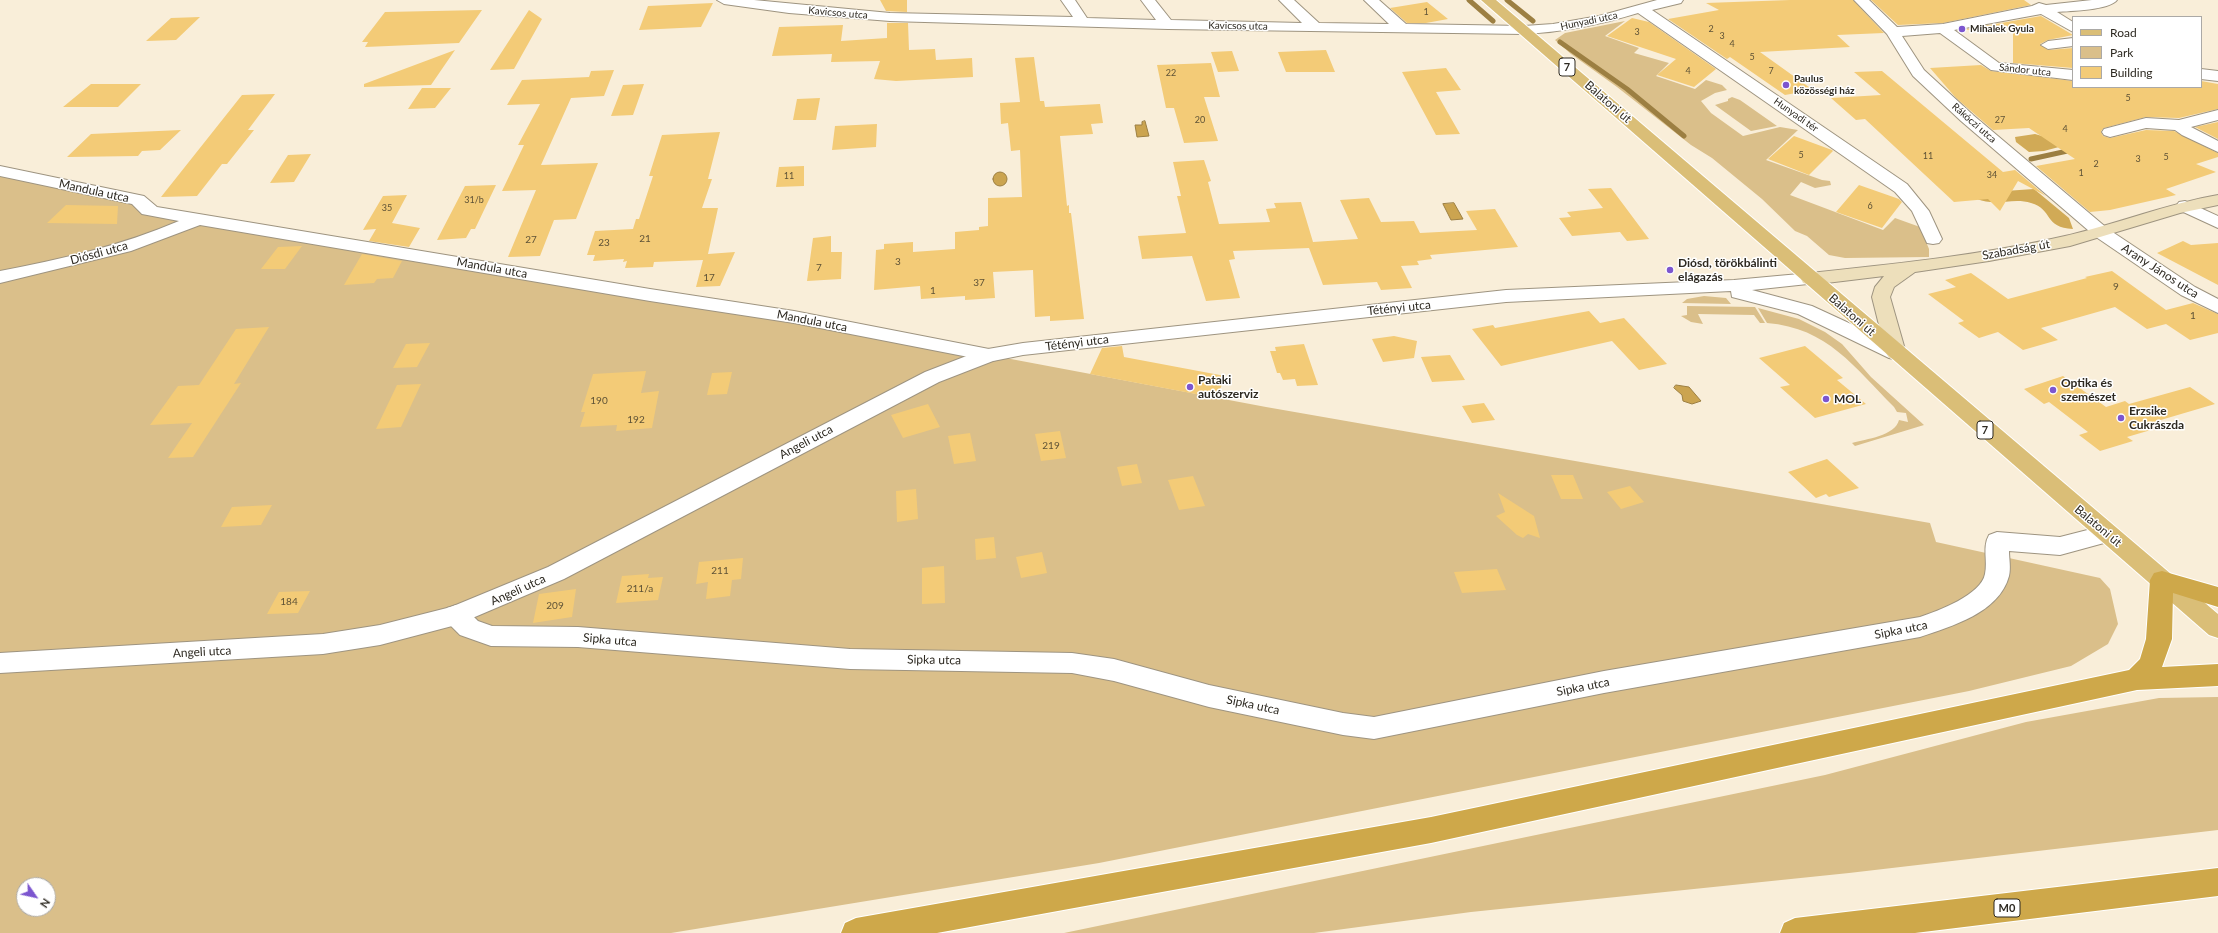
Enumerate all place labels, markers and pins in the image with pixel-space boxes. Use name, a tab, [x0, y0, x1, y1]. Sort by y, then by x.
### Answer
place label: Mihalek Gyula	[1970, 23, 2034, 35]
marker: Mihalek Gyula	[1957, 24, 1967, 34]
place label: Paulus közösségi ház	[1794, 73, 1855, 96]
marker: Paulus közösségi ház	[1781, 80, 1791, 90]
place label: Diósd, törökbálinti elágazás	[1678, 256, 1777, 284]
marker: Diósd, törökbálinti elágazás	[1665, 265, 1675, 275]
place label: Pataki autószerviz	[1198, 373, 1259, 401]
place label: Optika és szemészet	[2061, 376, 2116, 404]
marker: Pataki autószerviz	[1185, 382, 1195, 392]
marker: Optika és szemészet	[2048, 385, 2058, 395]
place label: MOL	[1834, 392, 1861, 406]
marker: MOL	[1821, 394, 1831, 404]
place label: Erzsike Cukrászda	[2129, 404, 2184, 432]
marker: Erzsike Cukrászda	[2116, 413, 2126, 423]

